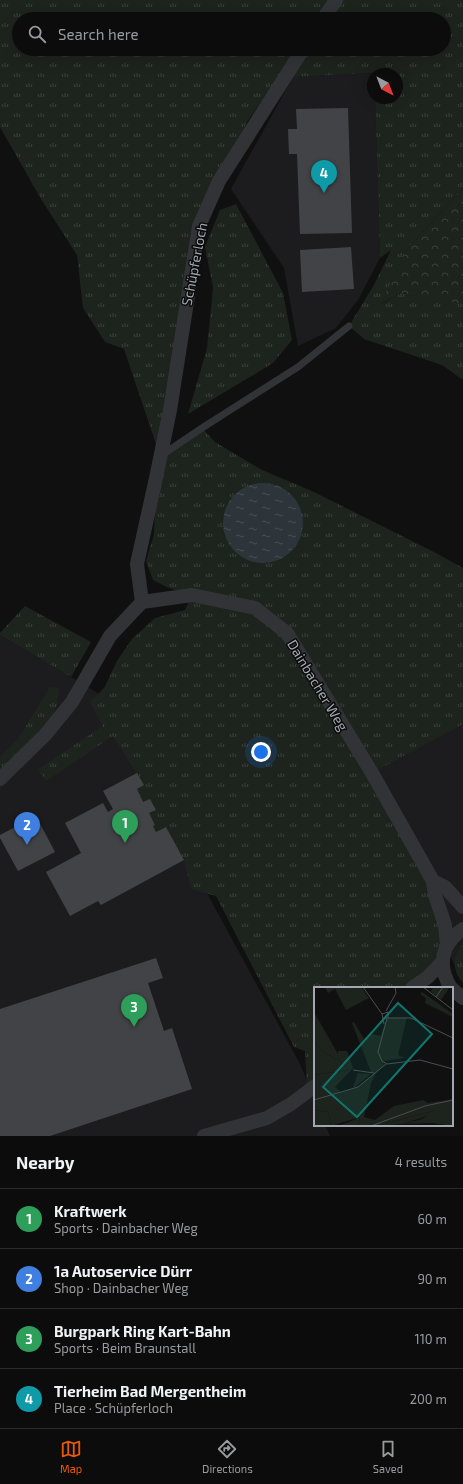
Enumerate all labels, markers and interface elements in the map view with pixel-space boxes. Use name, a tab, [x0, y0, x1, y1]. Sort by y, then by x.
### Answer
search box	[12, 12, 451, 56]
icon: search	[26, 23, 48, 45]
text: Search here	[58, 25, 139, 43]
north arrow	[367, 68, 403, 104]
pin: 4	[311, 160, 337, 193]
street label: Schüpferloch	[178, 221, 210, 307]
street label: Dainbacher Weg	[284, 636, 352, 734]
your location	[251, 742, 271, 762]
pin: 1	[112, 810, 138, 843]
pin: 2	[14, 812, 40, 845]
inset map	[314, 987, 453, 1126]
pin: 3	[121, 994, 147, 1027]
text: Nearby	[16, 1152, 74, 1172]
text: 4 results	[395, 1154, 447, 1170]
text: Kraftwerk	[54, 1202, 127, 1220]
text: 1	[26, 1211, 32, 1227]
text: 60 m	[417, 1211, 447, 1227]
text: Sports · Dainbacher Weg	[54, 1220, 198, 1236]
text: 1a Autoservice Dürr	[54, 1262, 192, 1280]
text: 2	[25, 1271, 33, 1287]
text: 90 m	[417, 1271, 447, 1287]
text: Shop · Dainbacher Weg	[54, 1280, 189, 1296]
text: Burgpark Ring Kart-Bahn	[54, 1322, 231, 1340]
text: 3	[25, 1331, 33, 1347]
text: 110 m	[415, 1331, 447, 1347]
text: Sports · Beim Braunstall	[54, 1340, 196, 1356]
text: Tierheim Bad Mergentheim	[54, 1382, 246, 1400]
text: 4	[25, 1391, 33, 1407]
text: 200 m	[410, 1391, 447, 1407]
text: Place · Schüpferloch	[54, 1400, 173, 1416]
tab: Map	[60, 1438, 82, 1475]
tab: Directions	[202, 1438, 253, 1475]
tab: Saved	[373, 1438, 403, 1475]

